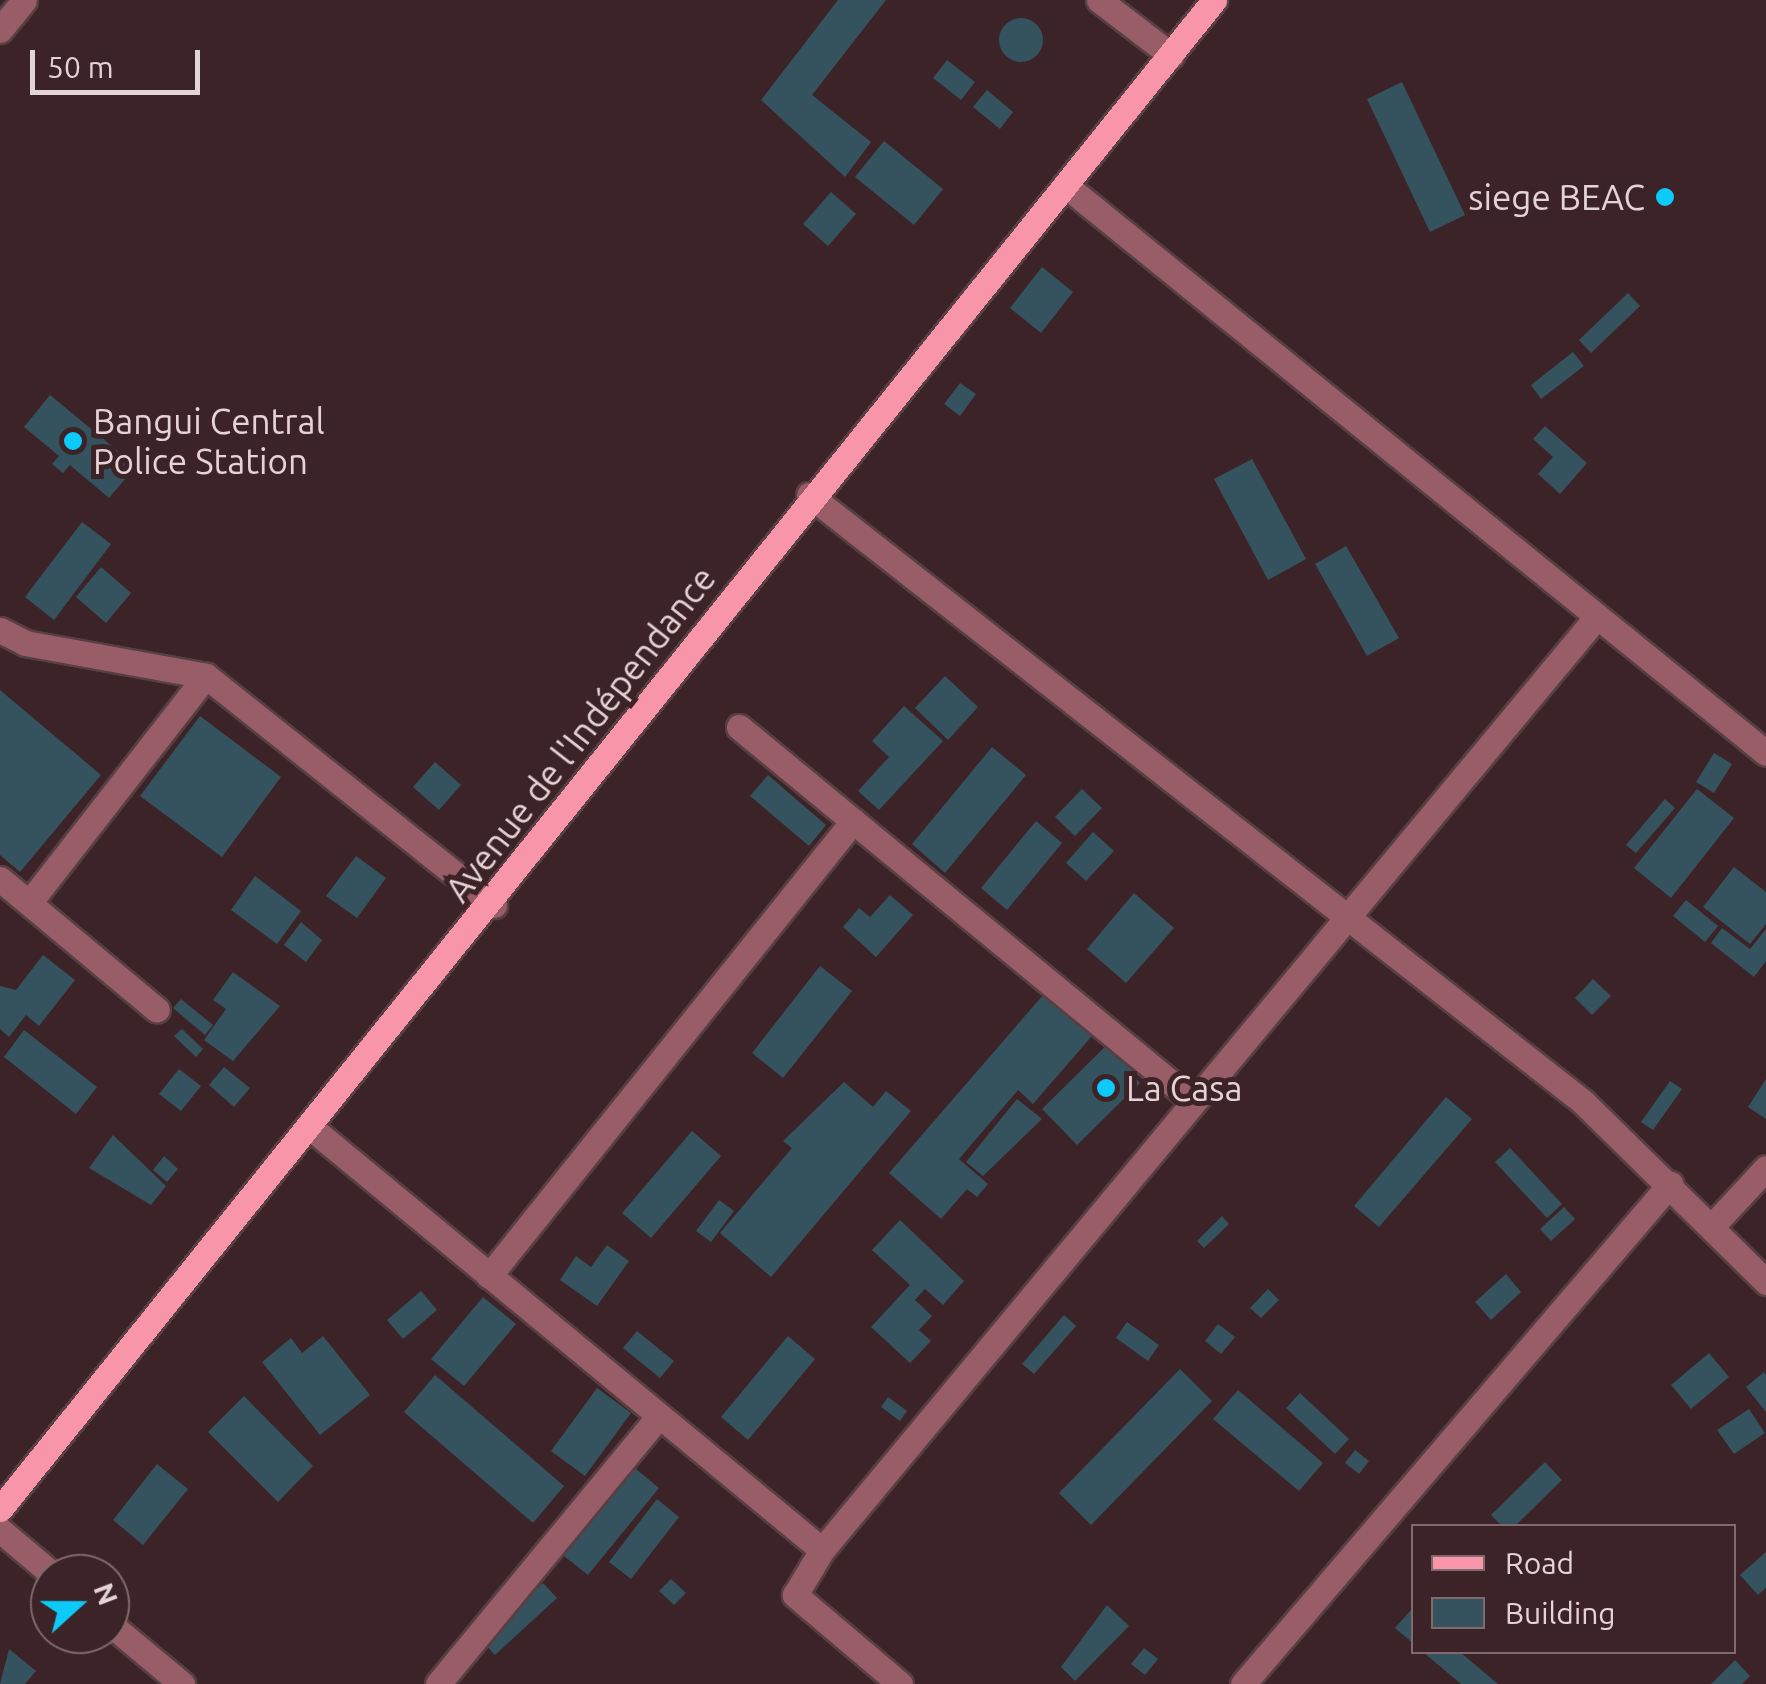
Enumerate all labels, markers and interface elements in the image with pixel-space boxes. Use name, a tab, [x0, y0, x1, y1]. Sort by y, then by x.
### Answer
scale bar	[35, 30, 205, 92]
text: 50 m	[47, 50, 114, 84]
place label: siege BEAC	[1468, 176, 1645, 218]
marker: siege BEAC	[1654, 186, 1676, 208]
place label: Bangui Central Police Station	[93, 400, 325, 482]
marker: Bangui Central Police Station	[62, 430, 84, 452]
street label: Avenue de l'Indépendance	[436, 558, 724, 910]
place label: La Casa	[1126, 1067, 1243, 1109]
marker: La Casa	[1095, 1077, 1117, 1099]
legend	[1411, 1524, 1736, 1654]
text: Road	[1505, 1546, 1574, 1580]
north arrow	[30, 1554, 130, 1654]
text: N	[88, 1578, 125, 1609]
text: Building	[1505, 1596, 1616, 1630]

